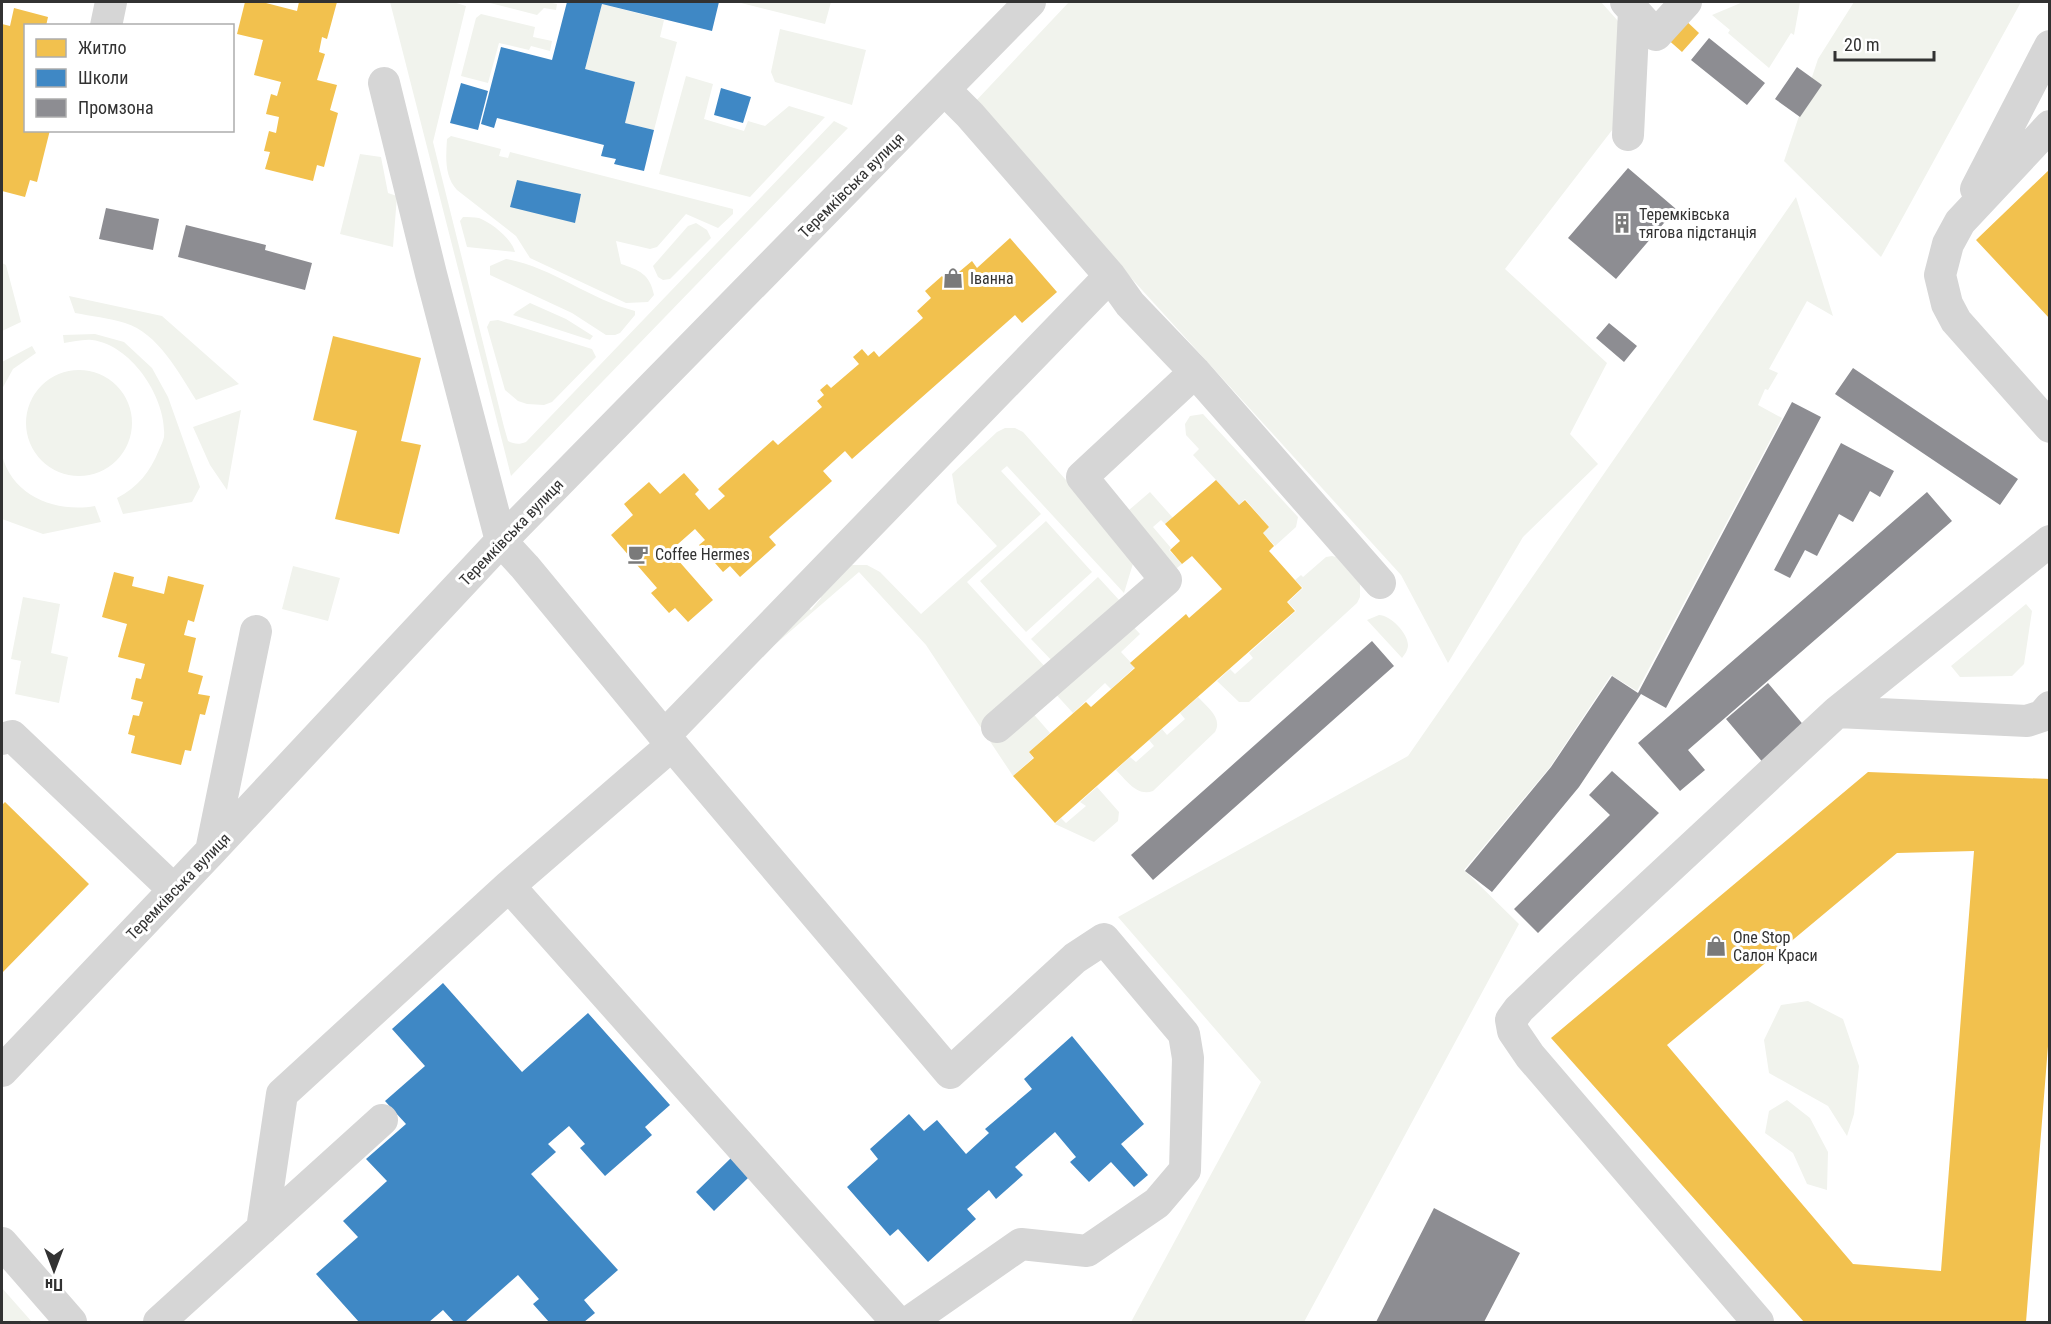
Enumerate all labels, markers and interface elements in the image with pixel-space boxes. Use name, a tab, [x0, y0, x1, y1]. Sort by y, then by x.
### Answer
legend	[24, 24, 234, 132]
scale bar	[1835, 24, 1934, 62]
text: 20 m	[1844, 34, 1879, 55]
text: Житло	[78, 37, 127, 58]
text: Школи	[78, 67, 128, 88]
text: Промзона	[78, 97, 154, 118]
street label: Теремківська вулиця	[795, 129, 908, 242]
place label: Теремківська тягова підстанція	[1639, 205, 1757, 242]
building icon: Теремківська тягова підстанція	[1610, 211, 1634, 235]
shop icon: Іванна	[941, 266, 965, 290]
place label: Іванна	[970, 269, 1014, 288]
street label: Теремківська вулиця	[456, 475, 567, 590]
cafe icon: Coffee Hermes	[626, 542, 650, 566]
place label: Coffee Hermes	[655, 545, 750, 564]
street label: Теремківська вулиця	[123, 829, 234, 944]
place label: One Stop Салон Краси	[1733, 928, 1818, 965]
shop icon: One Stop Салон Краси	[1704, 934, 1728, 958]
north arrow	[24, 1240, 84, 1300]
text: Пн	[45, 1275, 63, 1294]

